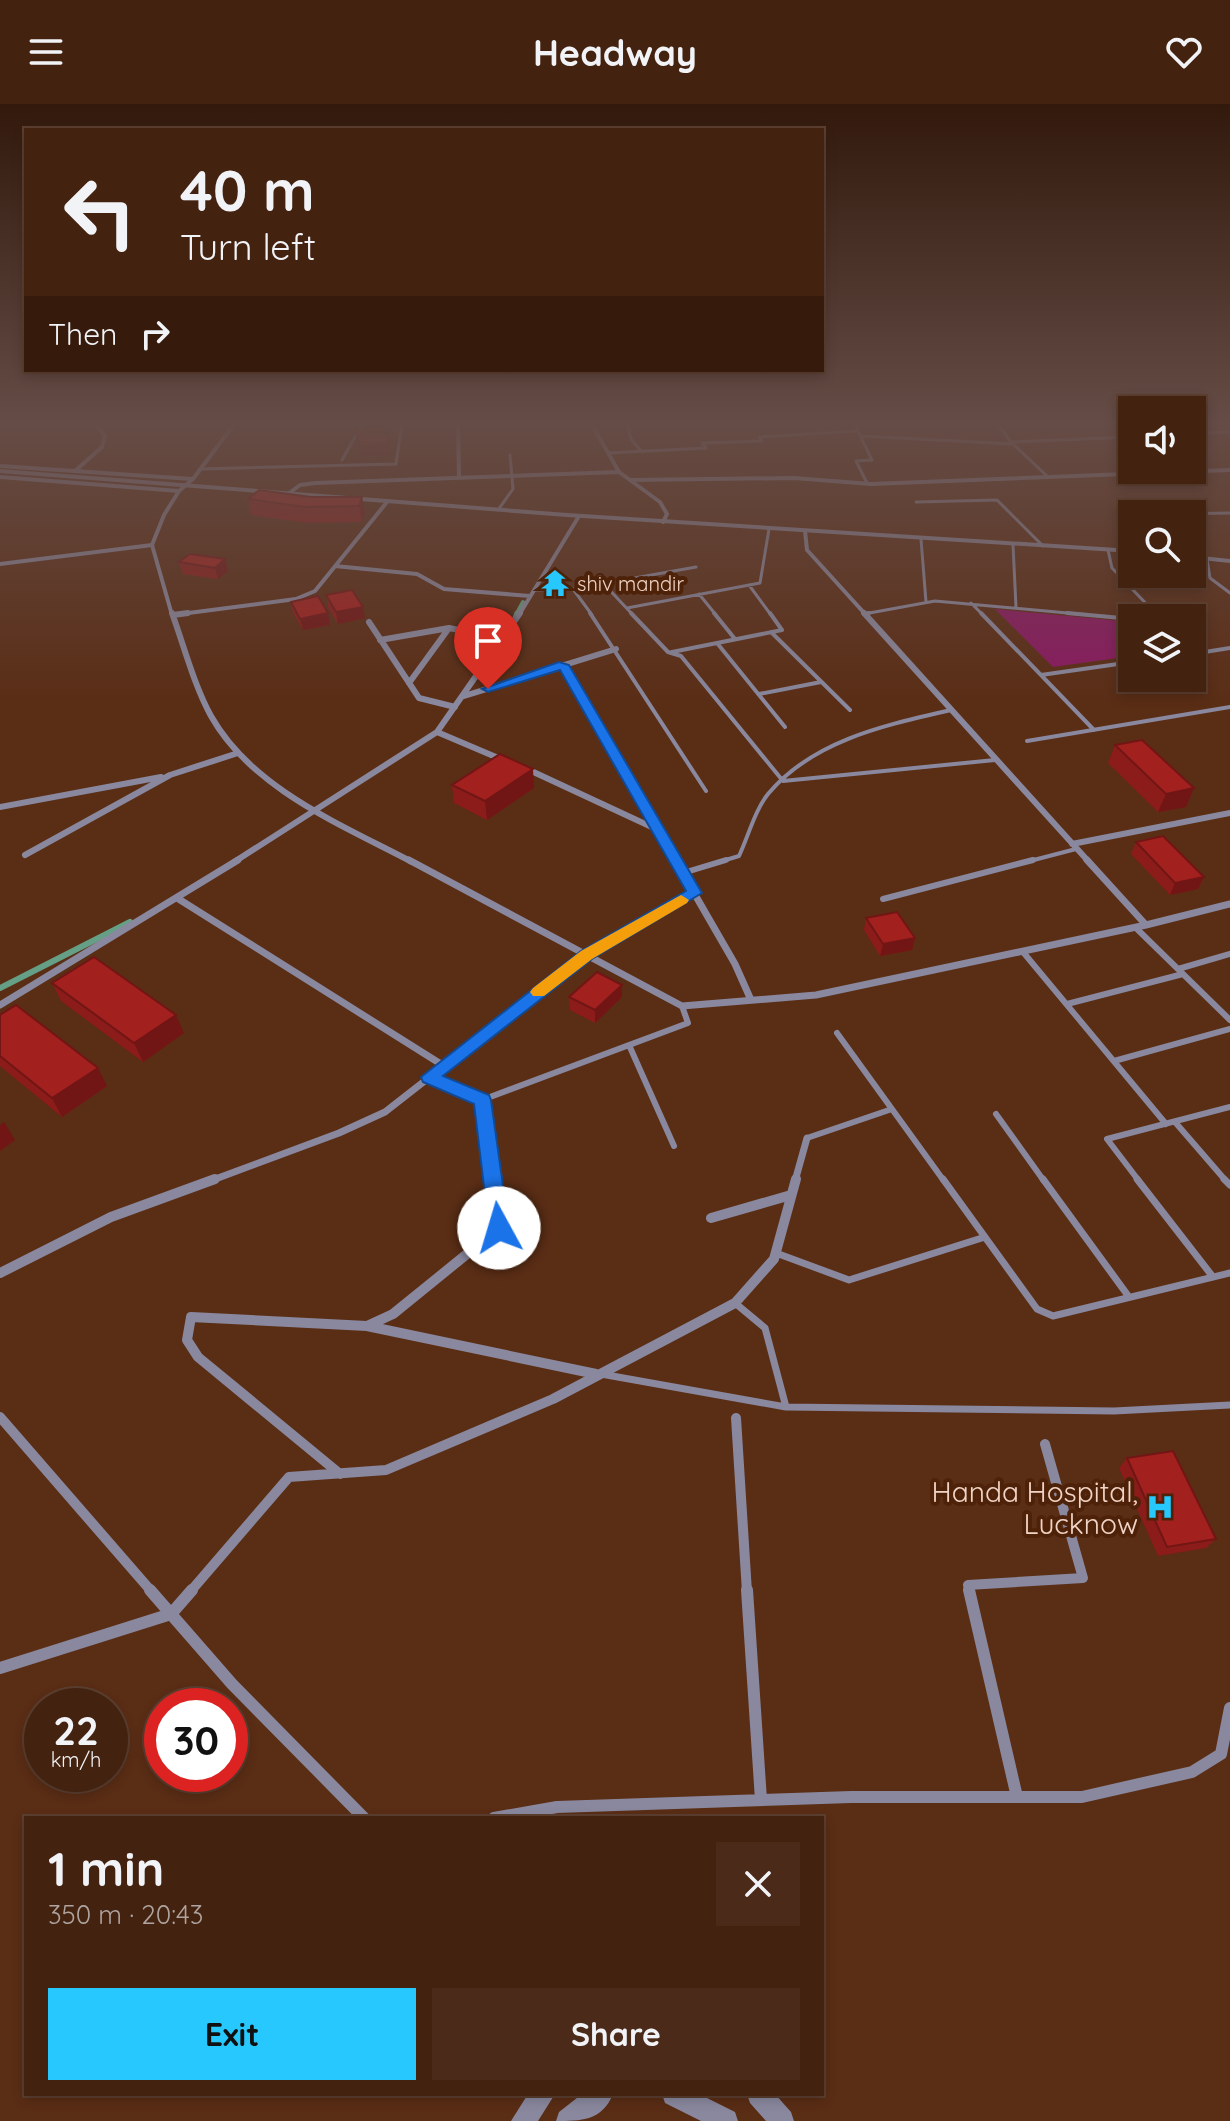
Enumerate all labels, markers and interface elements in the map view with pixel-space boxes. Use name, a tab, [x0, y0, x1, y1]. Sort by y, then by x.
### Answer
icon: menu	[24, 30, 68, 74]
text: Headway	[533, 30, 697, 75]
icon: heart	[1162, 30, 1206, 74]
text: 40 m	[180, 155, 315, 225]
icon: left	[48, 160, 152, 264]
text: Turn left	[180, 224, 316, 269]
icon: right	[133, 312, 177, 356]
text: Then	[48, 315, 117, 353]
map controls	[1118, 396, 1206, 692]
button: sound	[1118, 396, 1206, 484]
button: search	[1118, 500, 1206, 588]
temple icon: shiv mandir	[540, 568, 570, 598]
place label: shiv mandir	[577, 571, 684, 596]
button: layers	[1118, 604, 1206, 692]
pin	[454, 607, 522, 689]
icon: arrive	[466, 619, 510, 663]
position arrow	[457, 1186, 541, 1270]
place label: Handa Hospital, Lucknow	[932, 1474, 1138, 1541]
hospital icon: Handa Hospital, Lucknow	[1145, 1492, 1175, 1522]
speed limit sign: 30	[144, 1688, 248, 1792]
text: 22	[53, 1705, 99, 1755]
text: km/h	[51, 1747, 101, 1772]
text: 1 min	[48, 1838, 164, 1898]
button: close	[716, 1842, 800, 1926]
text: 350 m · 20:43	[48, 1898, 203, 1931]
button: Exit	[48, 1988, 416, 2080]
button: Share	[432, 1988, 800, 2080]

